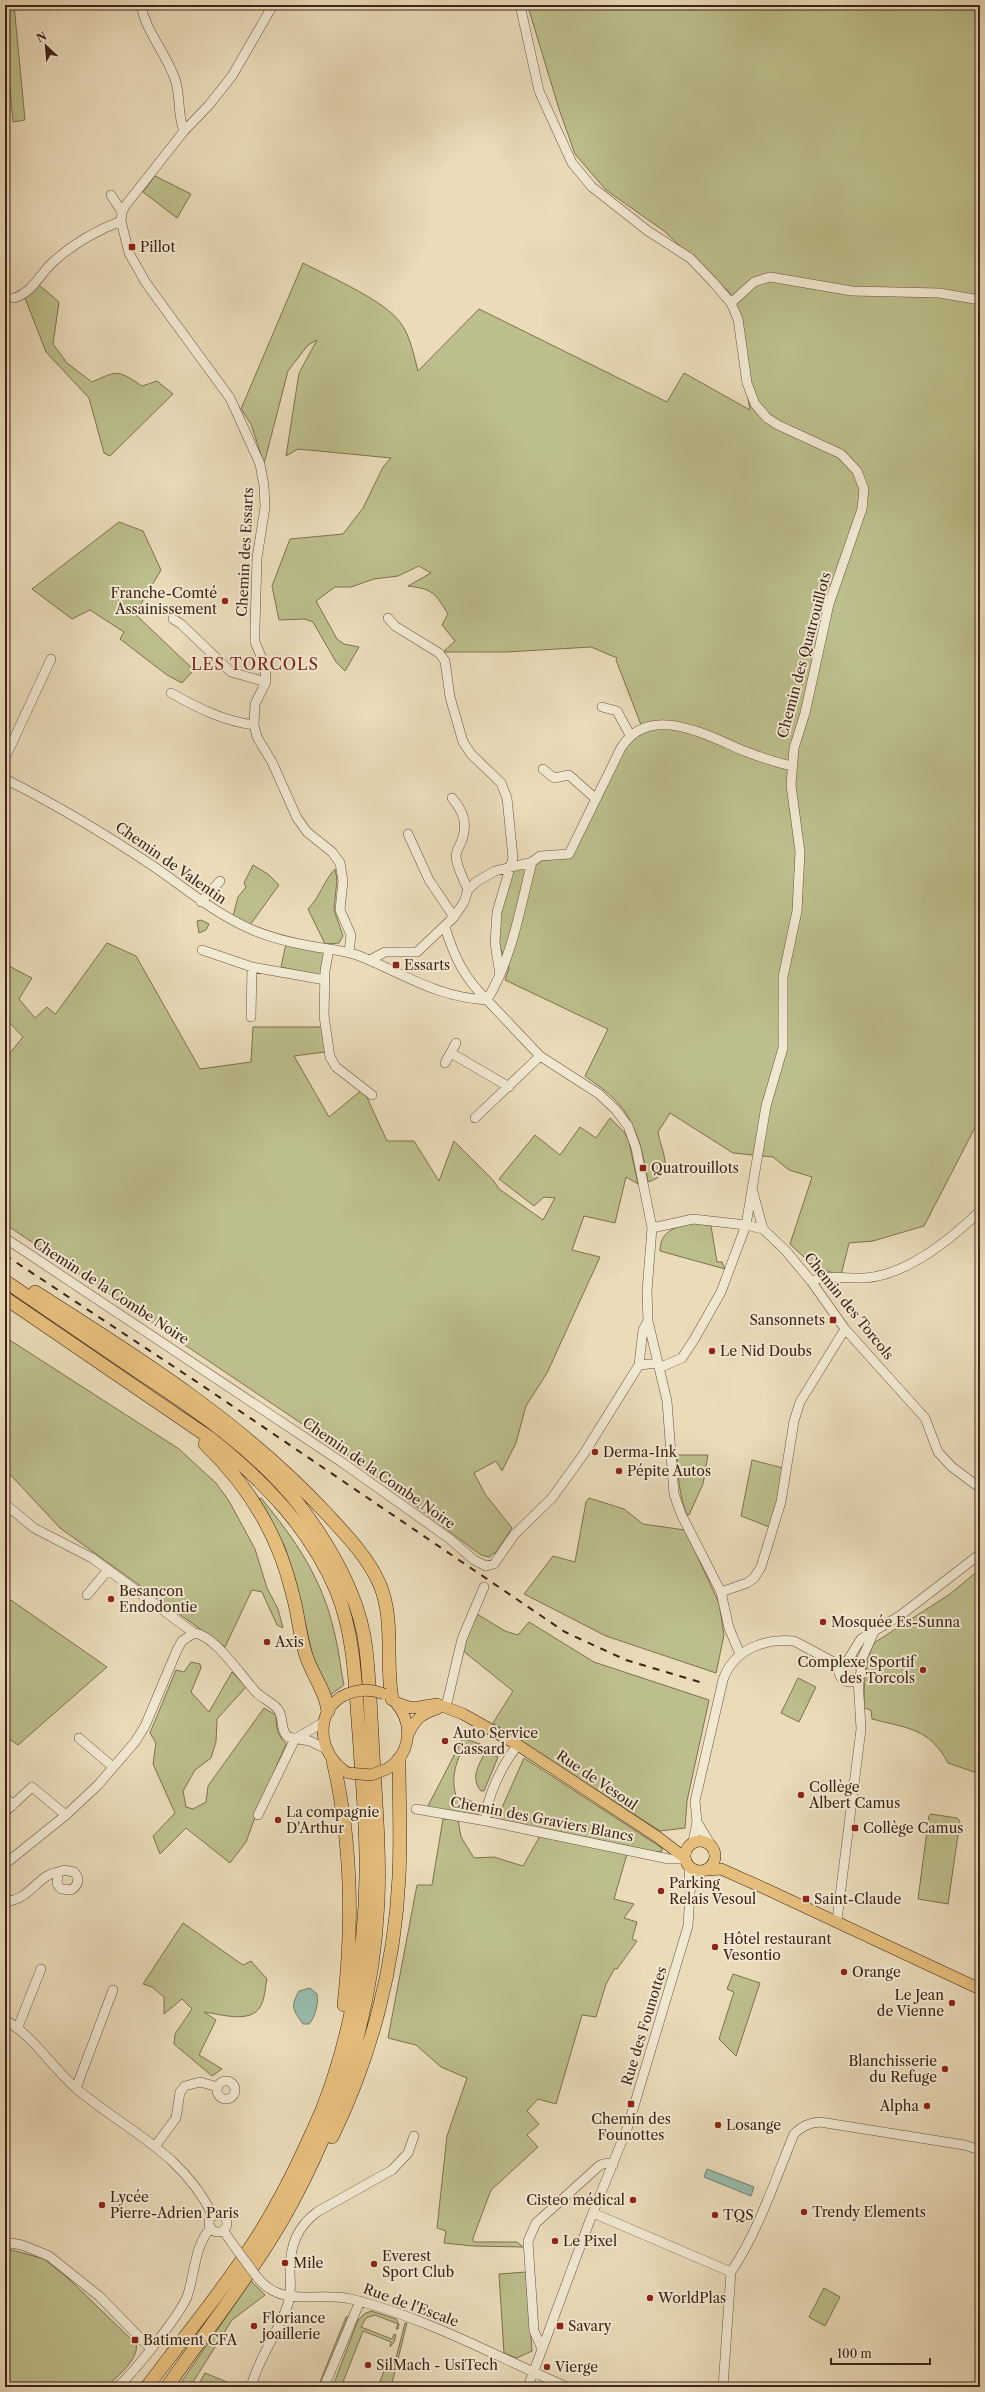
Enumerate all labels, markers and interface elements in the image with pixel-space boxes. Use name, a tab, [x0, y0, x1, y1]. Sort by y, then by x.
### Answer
north arrow	[26, 26, 66, 66]
text: N	[34, 28, 49, 45]
place label: Pillot	[140, 238, 175, 256]
marker: Pillot	[127, 242, 137, 252]
street label: Chemin des Essarts	[233, 487, 257, 617]
street label: Chemin des Quatrouillots	[773, 570, 835, 740]
place label: Franche-Comté Assainissement	[110, 584, 217, 618]
marker: Franche-Comté Assainissement	[220, 596, 230, 606]
district label: LES TORCOLS	[191, 654, 319, 674]
street label: Chemin de Valentin	[112, 818, 230, 908]
place label: Essarts	[404, 956, 450, 974]
marker: Essarts	[391, 960, 401, 970]
place label: Quatrouillots	[651, 1159, 739, 1177]
marker: Quatrouillots	[638, 1163, 648, 1173]
street label: Chemin de la Combe Noire	[30, 1234, 193, 1348]
street label: Chemin des Torcols	[800, 1249, 898, 1363]
place label: Sansonnets	[749, 1311, 825, 1329]
marker: Sansonnets	[828, 1315, 838, 1325]
place label: Le Nid Doubs	[720, 1342, 812, 1360]
marker: Le Nid Doubs	[707, 1346, 717, 1356]
street label: Chemin de la Combe Noire	[299, 1413, 459, 1533]
place label: Derma-Ink	[603, 1443, 678, 1461]
marker: Derma-Ink	[590, 1447, 600, 1457]
place label: Pépite Autos	[627, 1462, 711, 1480]
marker: Pépite Autos	[614, 1466, 624, 1476]
place label: Besancon Endodontie	[119, 1582, 198, 1616]
marker: Besancon Endodontie	[106, 1594, 116, 1604]
place label: Mosquée Es-Sunna	[831, 1613, 961, 1631]
marker: Mosquée Es-Sunna	[818, 1617, 828, 1627]
place label: Axis	[274, 1633, 304, 1651]
marker: Axis	[262, 1637, 272, 1647]
place label: Complexe Sportif des Torcols	[797, 1653, 917, 1687]
marker: Complexe Sportif des Torcols	[918, 1665, 928, 1675]
place label: Auto Service Cassard	[452, 1724, 538, 1758]
marker: Auto Service Cassard	[440, 1736, 450, 1746]
street label: Rue de Vesoul	[553, 1746, 641, 1814]
place label: Collège Albert Camus	[808, 1778, 900, 1812]
marker: Collège Albert Camus	[796, 1790, 806, 1800]
street label: Chemin des Graviers Blancs	[449, 1792, 635, 1846]
place label: La compagnie D'Arthur	[286, 1803, 380, 1837]
marker: La compagnie D'Arthur	[273, 1815, 283, 1825]
place label: Collège Camus	[863, 1819, 963, 1837]
marker: Collège Camus	[850, 1823, 860, 1833]
place label: Parking Relais Vesoul	[669, 1874, 756, 1908]
marker: Parking Relais Vesoul	[656, 1886, 666, 1896]
place label: Saint-Claude	[814, 1890, 902, 1908]
marker: Saint-Claude	[801, 1894, 811, 1904]
place label: Hôtel restaurant Vesontio	[722, 1930, 831, 1964]
marker: Hôtel restaurant Vesontio	[710, 1942, 720, 1952]
place label: Orange	[852, 1963, 901, 1981]
street label: Rue des Founottes	[617, 1964, 671, 2088]
marker: Orange	[839, 1967, 849, 1977]
place label: Le Jean de Vienne	[877, 1986, 944, 2020]
marker: Le Jean de Vienne	[947, 1998, 957, 2008]
place label: Blanchisserie du Refuge	[849, 2052, 937, 2086]
marker: Blanchisserie du Refuge	[940, 2064, 950, 2074]
place label: Alpha	[879, 2097, 920, 2115]
marker: Chemin des Founottes	[626, 2099, 636, 2109]
marker: Alpha	[922, 2101, 932, 2111]
place label: Chemin des Founottes	[591, 2110, 671, 2144]
place label: Losange	[726, 2116, 781, 2134]
marker: Losange	[713, 2120, 723, 2130]
place label: Lycée Pierre-Adrien Paris	[110, 2188, 239, 2222]
place label: Cisteo médical	[526, 2191, 625, 2209]
marker: Cisteo médical	[628, 2195, 638, 2205]
marker: Lycée Pierre-Adrien Paris	[97, 2200, 107, 2210]
place label: Trendy Elements	[812, 2203, 926, 2221]
place label: TQS	[723, 2206, 754, 2224]
marker: Trendy Elements	[799, 2207, 809, 2217]
marker: TQS	[710, 2210, 720, 2220]
place label: Le Pixel	[563, 2232, 617, 2250]
marker: Le Pixel	[550, 2236, 560, 2246]
place label: Everest Sport Club	[382, 2247, 454, 2281]
place label: Mile	[293, 2254, 324, 2272]
marker: Mile	[280, 2258, 290, 2268]
marker: Everest Sport Club	[369, 2259, 379, 2269]
street label: Rue de l'Escale	[361, 2279, 461, 2331]
place label: WorldPlas	[657, 2289, 726, 2307]
marker: WorldPlas	[645, 2293, 655, 2303]
place label: Floriance joaillerie	[259, 2309, 325, 2343]
place label: Savary	[568, 2317, 612, 2335]
marker: Floriance joaillerie	[249, 2321, 259, 2331]
marker: Savary	[555, 2321, 565, 2331]
place label: Batiment CFA	[143, 2331, 238, 2349]
marker: Batiment CFA	[130, 2335, 140, 2345]
scale bar	[831, 2340, 930, 2366]
text: 100 m	[837, 2346, 872, 2361]
place label: SilMach - UsiTech	[376, 2356, 498, 2374]
place label: Vierge	[554, 2358, 598, 2376]
marker: SilMach - UsiTech	[363, 2360, 373, 2370]
marker: Vierge	[542, 2362, 552, 2372]

